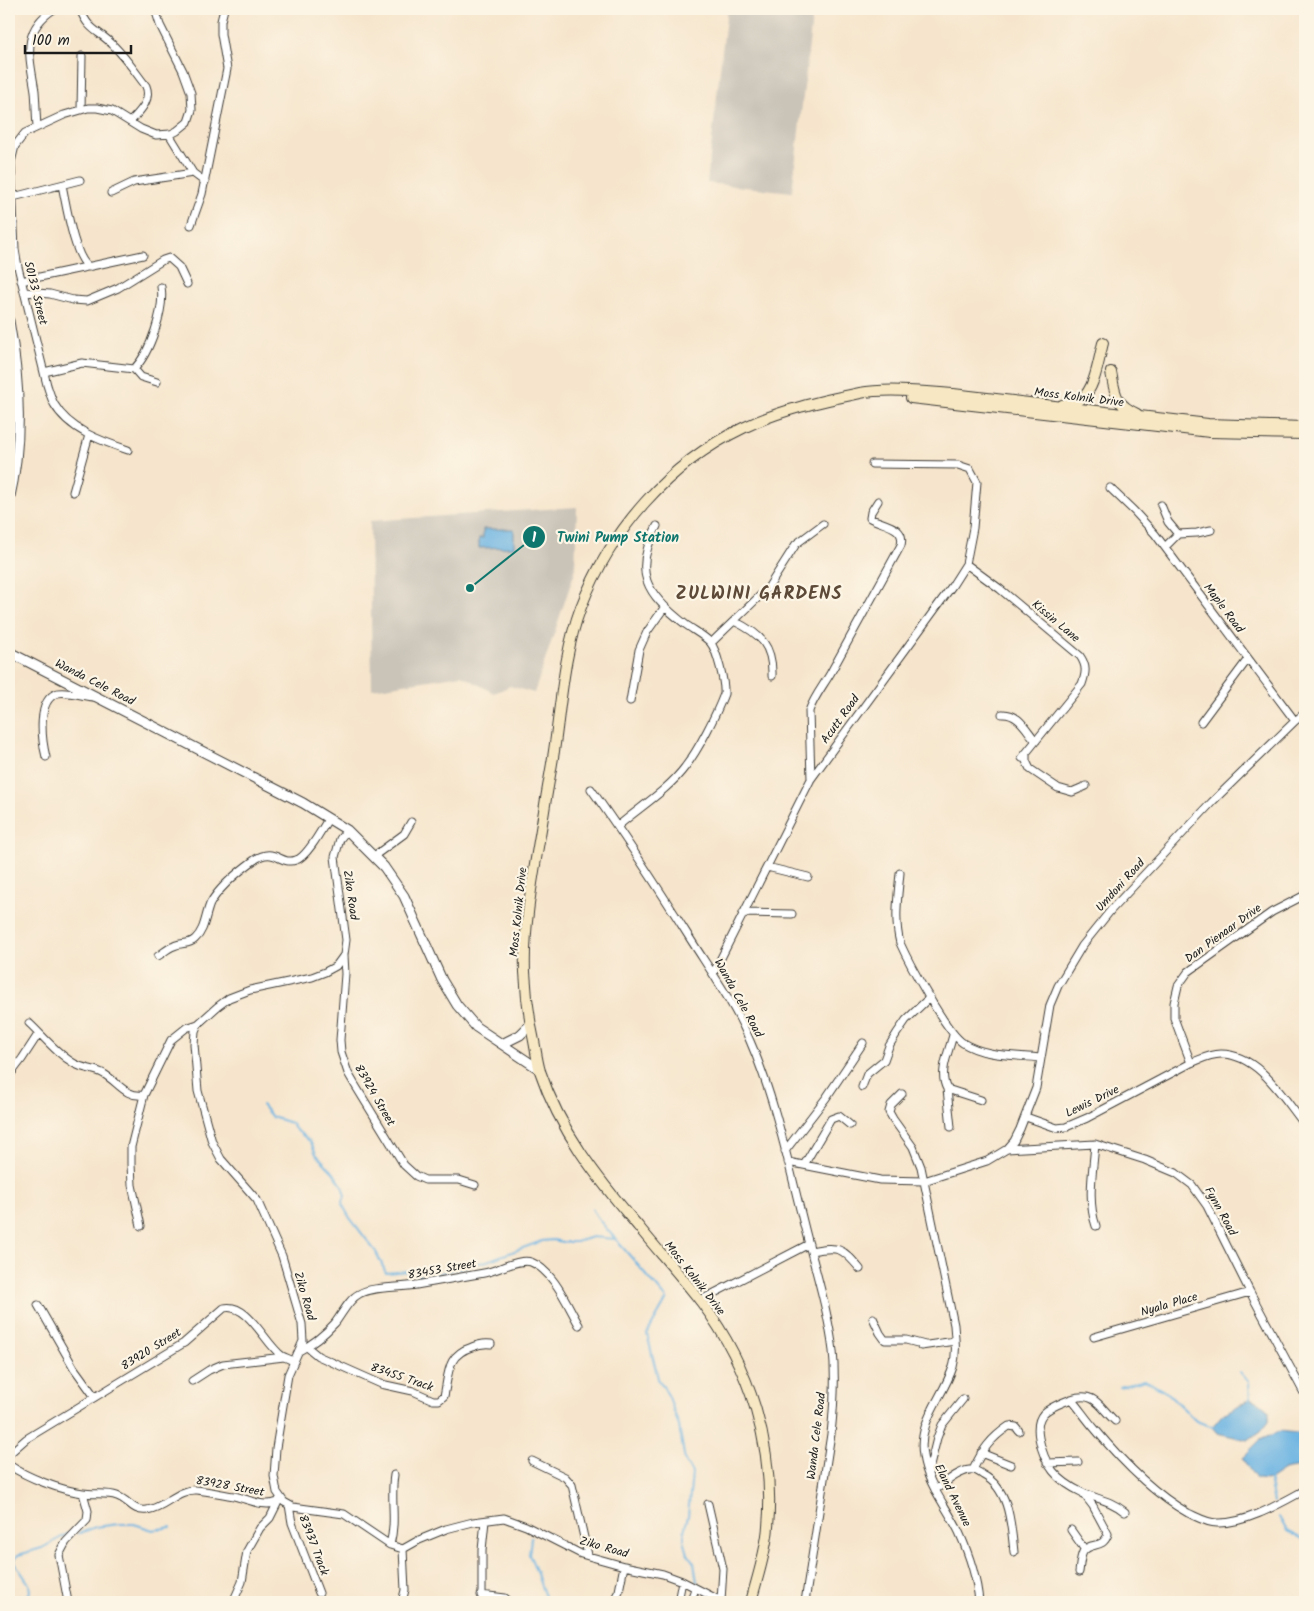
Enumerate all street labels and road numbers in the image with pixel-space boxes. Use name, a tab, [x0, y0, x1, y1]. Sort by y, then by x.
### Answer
street label: 50133 Street	[18, 259, 53, 327]
street label: Moss Kolnik Drive	[1033, 383, 1125, 412]
street label: Maple Road	[1199, 579, 1249, 638]
street label: Kissin Lane	[1027, 595, 1085, 648]
street label: Wanda Cele Road	[51, 654, 139, 711]
street label: Acutt Road	[816, 690, 865, 748]
street label: Umdoni Road	[1091, 854, 1150, 916]
street label: Moss Kolnik Drive	[504, 866, 533, 958]
street label: Ziko Road	[338, 869, 364, 922]
street label: Dan Pienaar Drive	[1181, 899, 1266, 968]
street label: Wanda Cele Road	[709, 955, 769, 1042]
street label: 83924 Street	[349, 1061, 400, 1130]
street label: Lewis Drive	[1062, 1080, 1123, 1123]
street label: Fynn Road	[1199, 1183, 1242, 1240]
street label: Moss Kolnik Drive	[659, 1237, 730, 1320]
street label: 83453 Street	[406, 1254, 478, 1285]
street label: Ziko Road	[288, 1269, 321, 1324]
street label: Nyala Place	[1138, 1287, 1200, 1322]
street label: 83920 Street	[117, 1323, 185, 1376]
street label: 83455 Track	[368, 1358, 436, 1397]
street label: Wanda Cele Road	[802, 1390, 831, 1481]
street label: Eland Avenue	[929, 1460, 976, 1531]
street label: 83928 Street	[194, 1471, 266, 1502]
street label: 83937 Track	[293, 1512, 334, 1579]
street label: Ziko Road	[577, 1531, 632, 1564]

